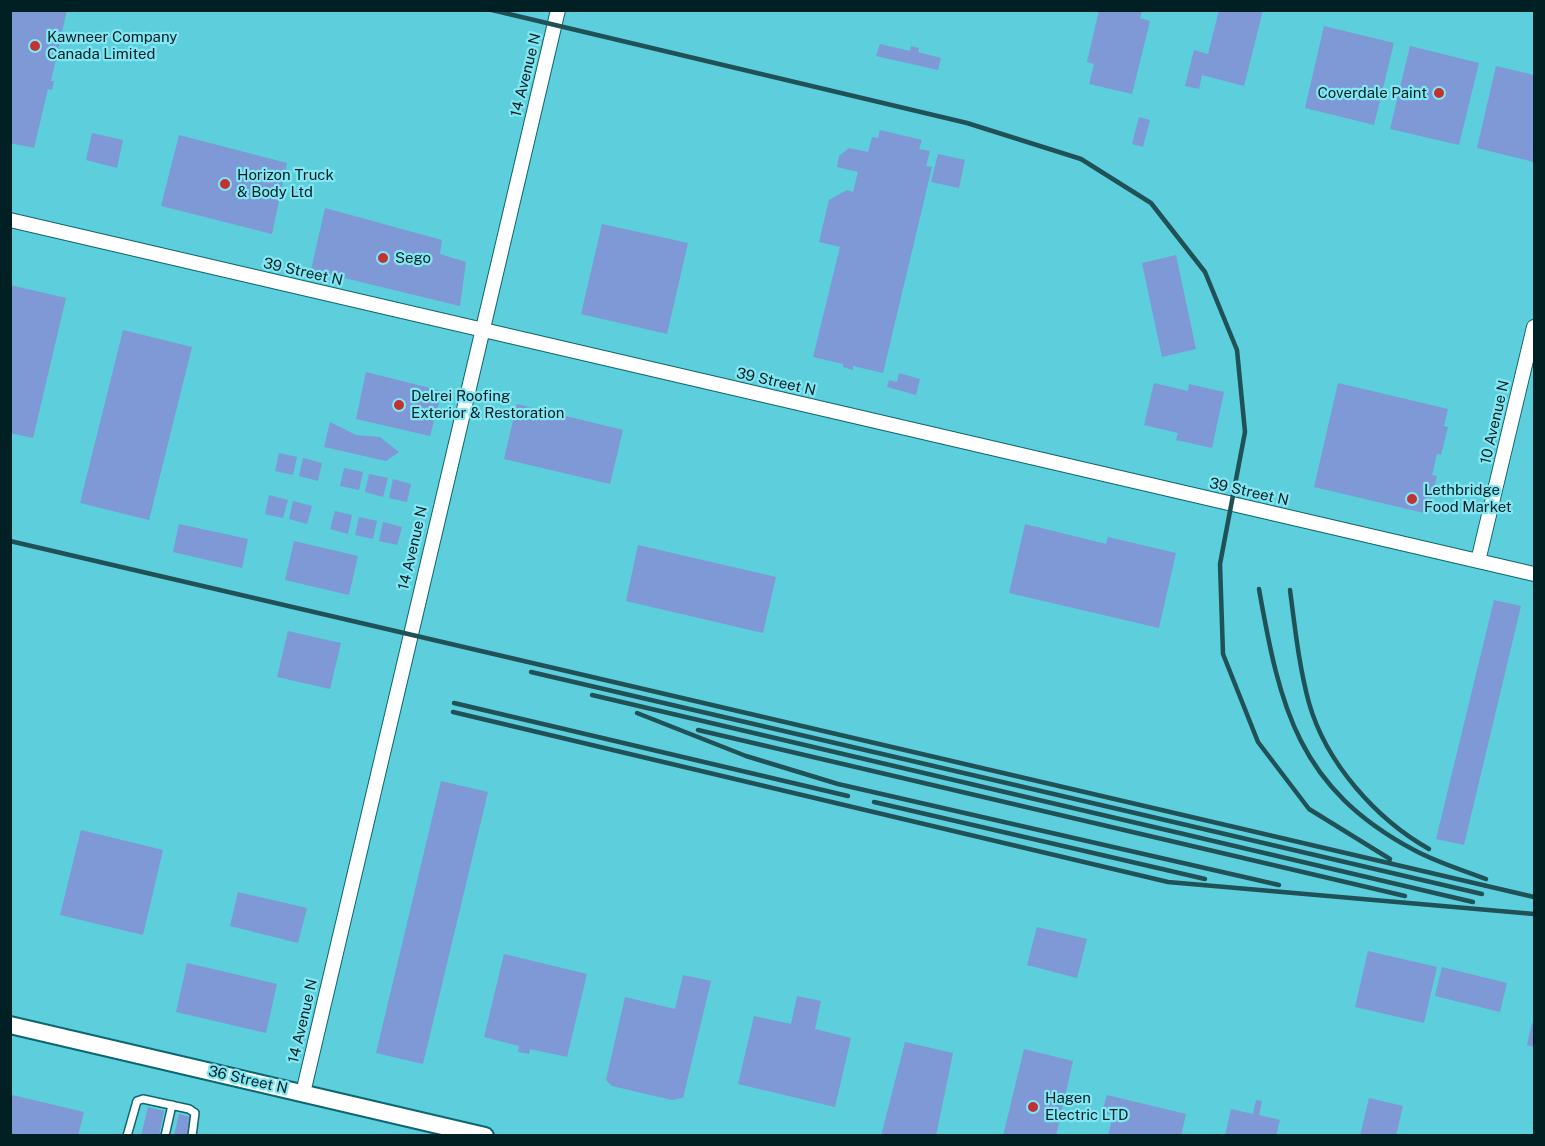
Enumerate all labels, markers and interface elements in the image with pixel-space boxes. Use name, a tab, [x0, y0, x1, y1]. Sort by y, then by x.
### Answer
place label: Kawneer Company Canada Limited	[47, 28, 177, 63]
street label: 14 Avenue N	[507, 31, 545, 119]
marker: Kawneer Company Canada Limited	[28, 39, 42, 53]
place label: Coverdale Paint	[1317, 84, 1427, 102]
marker: Coverdale Paint	[1432, 86, 1446, 100]
place label: Horizon Truck & Body Ltd	[237, 166, 334, 201]
marker: Horizon Truck & Body Ltd	[218, 177, 232, 191]
place label: Sego	[395, 249, 431, 267]
marker: Sego	[376, 251, 390, 265]
street label: 39 Street N	[261, 254, 345, 290]
street label: 39 Street N	[734, 364, 818, 400]
street label: 10 Avenue N	[1477, 378, 1513, 466]
place label: Delrei Roofing Exterior & Restoration	[411, 387, 564, 422]
marker: Delrei Roofing Exterior & Restoration	[392, 398, 406, 412]
street label: 39 Street N	[1207, 474, 1291, 510]
place label: Lethbridge Food Market	[1424, 481, 1512, 516]
marker: Lethbridge Food Market	[1405, 492, 1419, 506]
street label: 14 Avenue N	[395, 504, 431, 592]
street label: 14 Avenue N	[285, 977, 321, 1065]
street label: 36 Street N	[206, 1062, 290, 1098]
place label: Hagen Electric LTD	[1045, 1089, 1128, 1124]
marker: Hagen Electric LTD	[1026, 1100, 1040, 1114]

